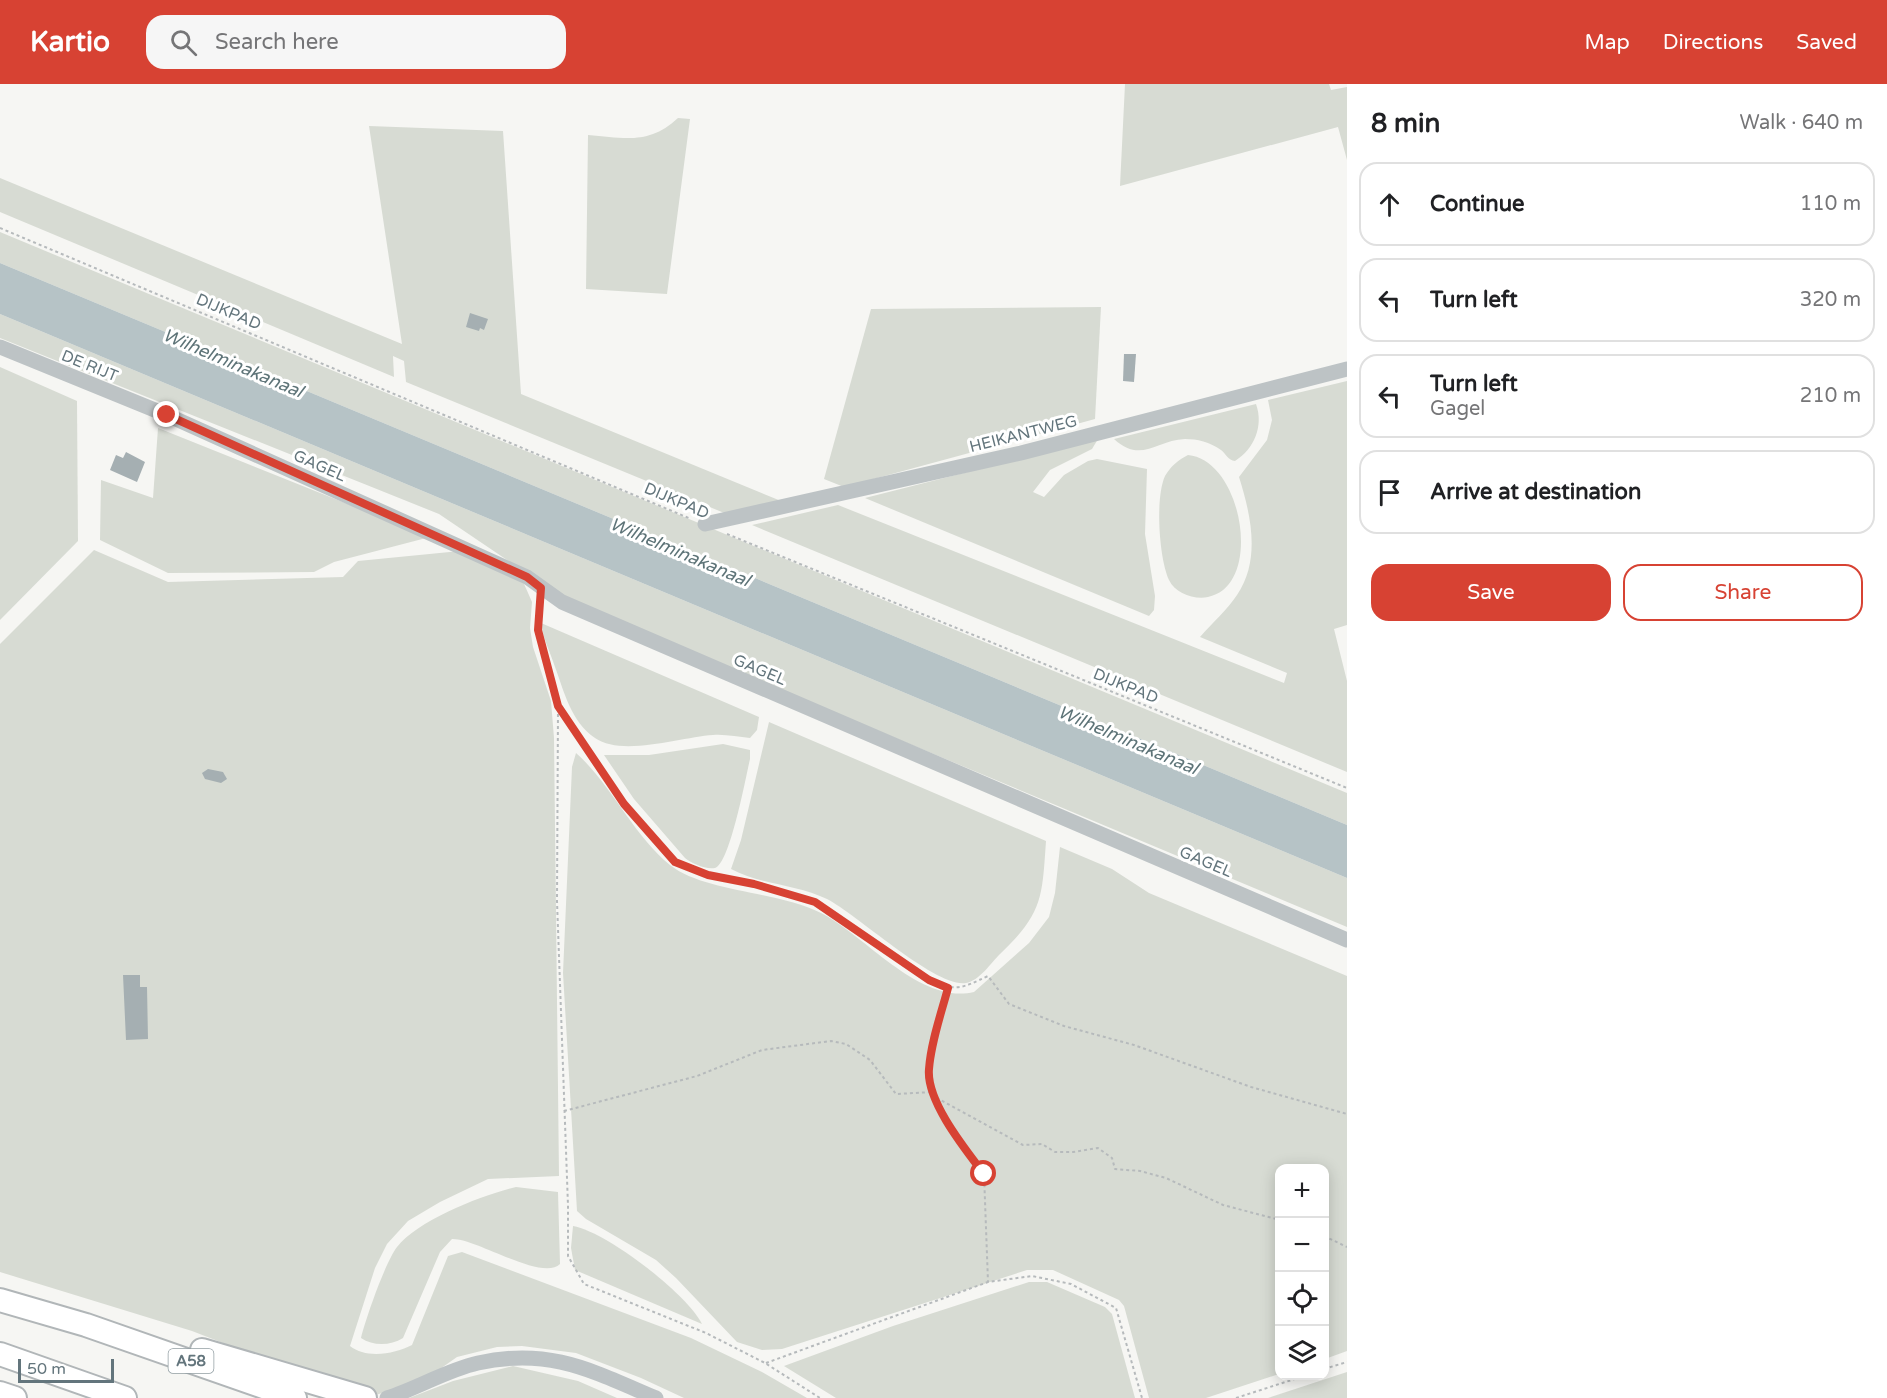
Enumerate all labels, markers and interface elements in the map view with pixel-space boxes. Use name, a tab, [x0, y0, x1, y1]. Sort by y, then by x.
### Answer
search box	[146, 15, 566, 69]
text: Kartio	[30, 25, 110, 59]
icon: search	[167, 26, 200, 59]
text: Search here	[215, 29, 339, 55]
text: Map	[1584, 30, 1630, 55]
text: Directions	[1663, 30, 1763, 55]
text: Saved	[1796, 30, 1857, 55]
text: 8 min	[1371, 108, 1440, 139]
text: Walk · 640 m	[1740, 111, 1863, 135]
icon: ahead	[1373, 188, 1406, 221]
text: Continue	[1430, 191, 1525, 217]
text: 110 m	[1800, 192, 1861, 216]
icon: left	[1373, 284, 1406, 317]
text: Turn left	[1430, 287, 1518, 313]
text: 320 m	[1800, 288, 1861, 312]
street label: DIJKPAD	[193, 289, 264, 335]
water label: Wilhelminakanaal	[160, 324, 309, 403]
street label: DE RIJT	[58, 346, 121, 386]
text: Turn left	[1430, 371, 1518, 397]
icon: left	[1373, 380, 1406, 413]
text: 210 m	[1800, 384, 1861, 408]
text: Gagel	[1430, 397, 1485, 421]
route end	[153, 401, 179, 427]
street label: HEIKANTWEG	[967, 411, 1079, 457]
street label: GAGEL	[290, 446, 349, 486]
icon: arrive	[1373, 476, 1406, 509]
street label: DIJKPAD	[641, 478, 712, 524]
text: Arrive at destination	[1430, 479, 1641, 505]
water label: Wilhelminakanaal	[607, 513, 756, 592]
button: Save	[1371, 564, 1611, 621]
button: Share	[1623, 564, 1863, 621]
street label: GAGEL	[730, 650, 789, 690]
street label: DIJKPAD	[1090, 664, 1161, 708]
water label: Wilhelminakanaal	[1055, 701, 1204, 780]
street label: GAGEL	[1176, 842, 1235, 882]
route start	[970, 1160, 996, 1186]
map controls	[1275, 1164, 1329, 1380]
button: +	[1275, 1164, 1329, 1218]
button: −	[1275, 1218, 1329, 1272]
button: locate	[1275, 1272, 1329, 1326]
button: layers	[1275, 1326, 1329, 1380]
road number: A58	[168, 1349, 213, 1373]
scale bar	[18, 1356, 114, 1384]
text: 50 m	[27, 1359, 66, 1379]

